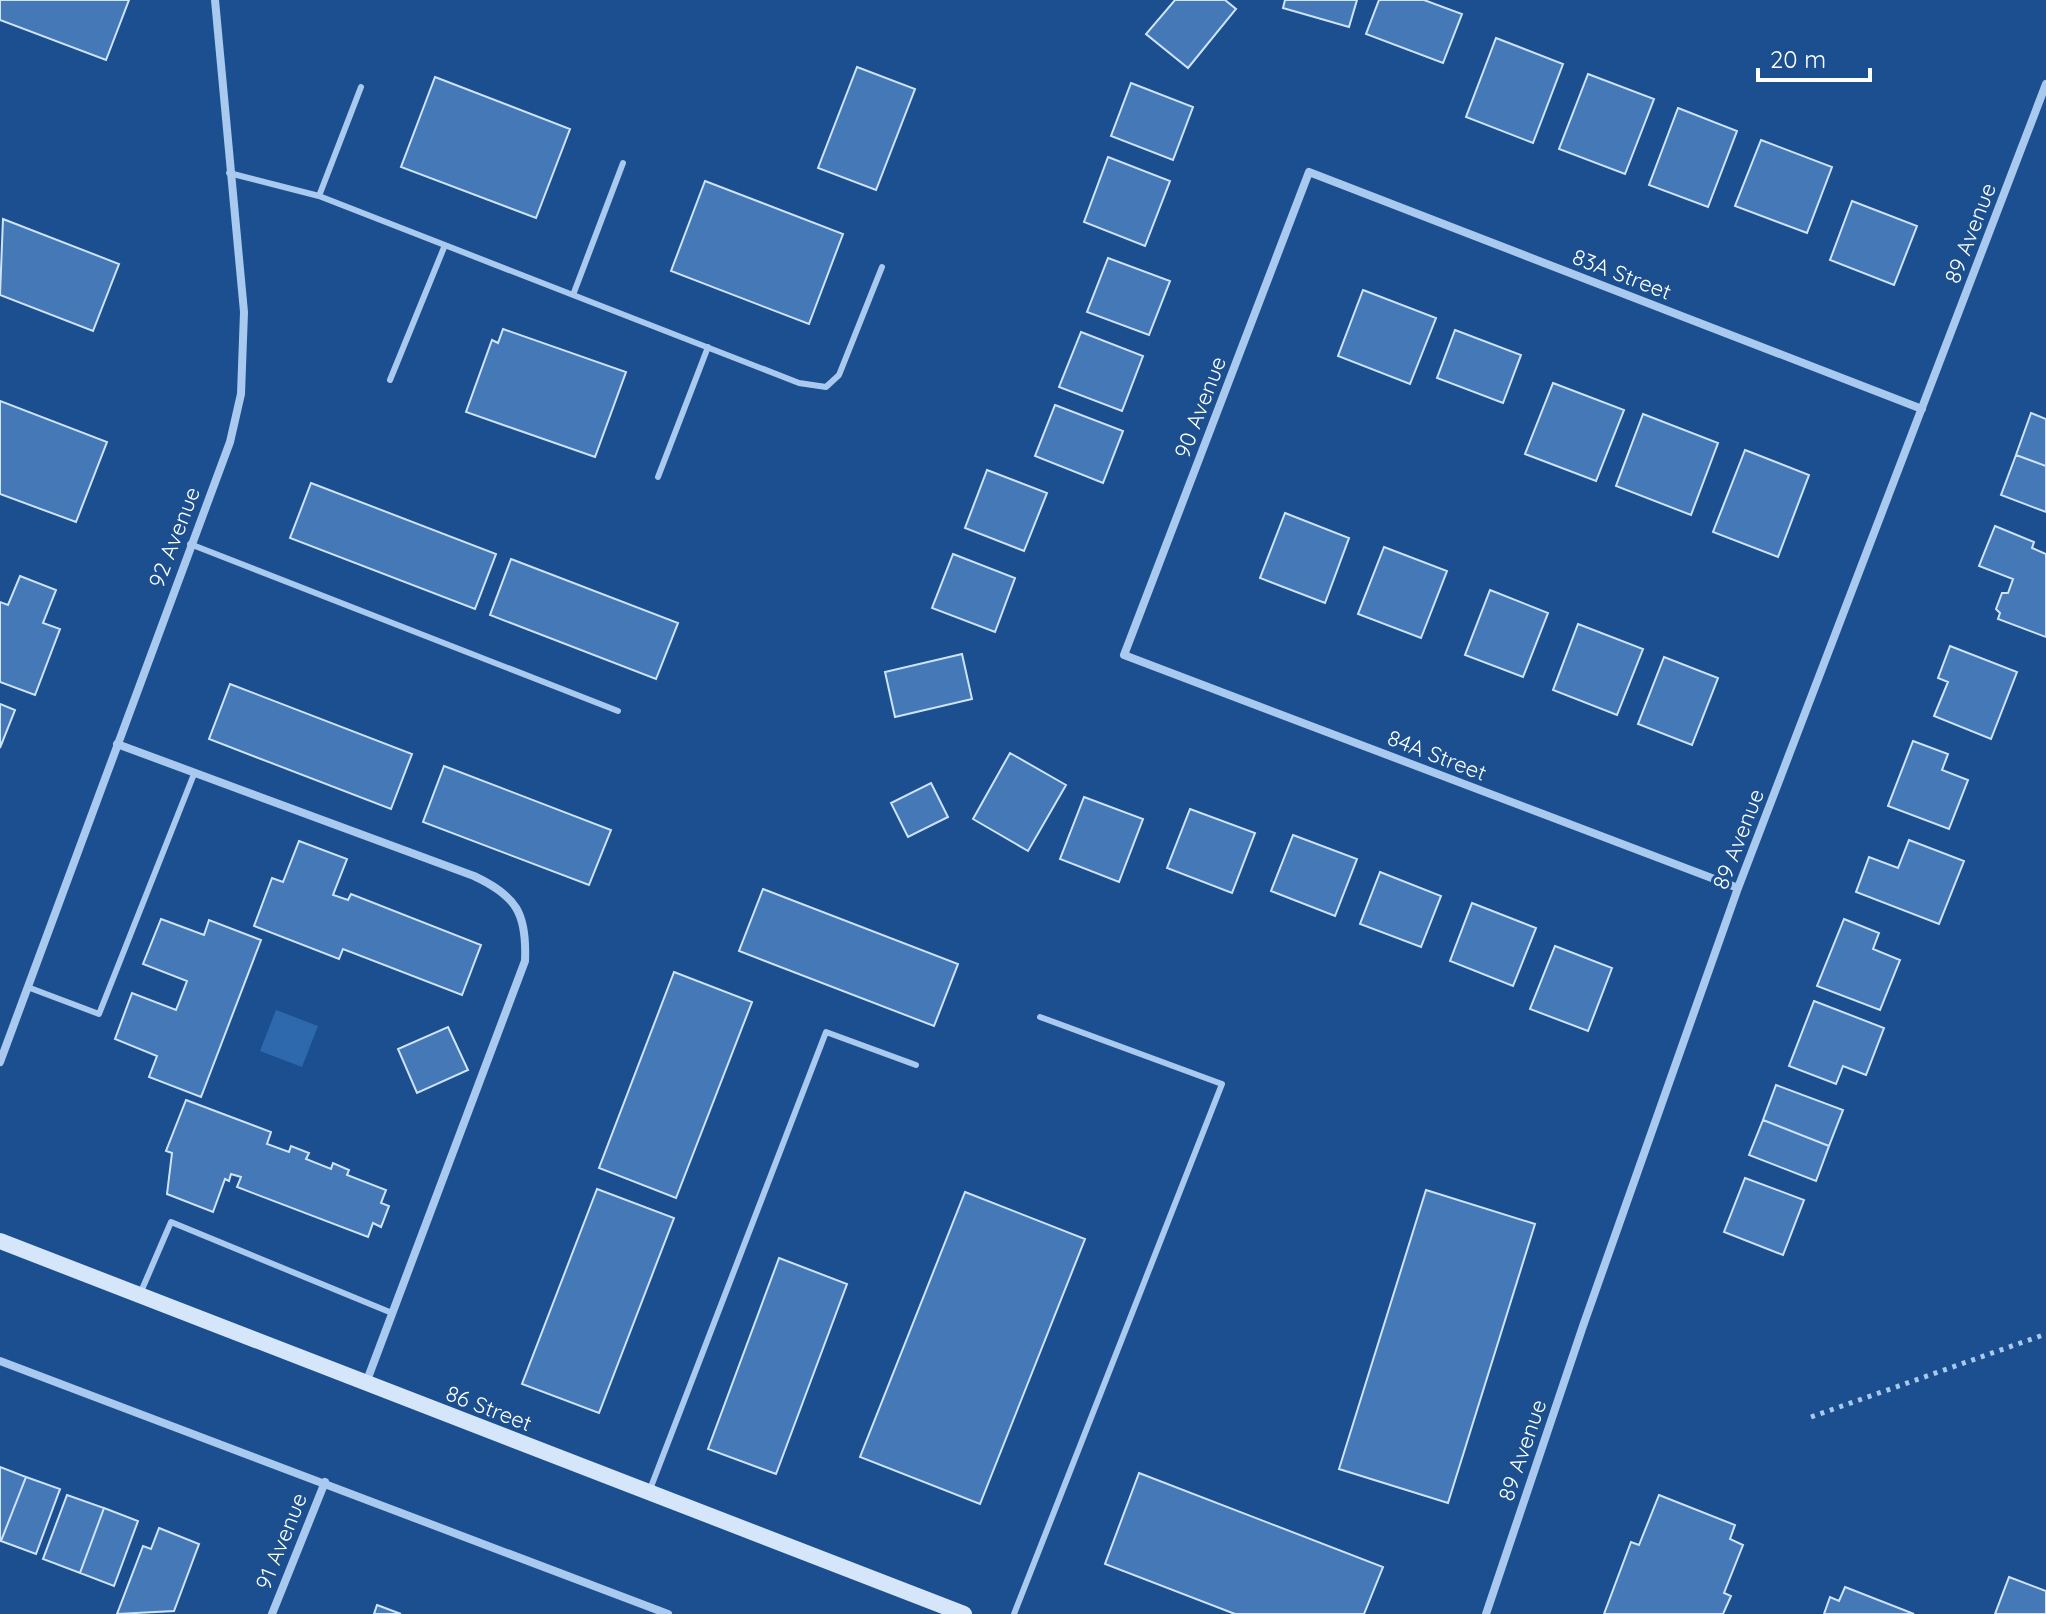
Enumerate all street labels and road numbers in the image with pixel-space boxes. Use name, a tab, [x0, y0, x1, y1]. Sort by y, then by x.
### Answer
street label: 89 Avenue	[1938, 179, 2002, 287]
street label: 83A Street	[1569, 242, 1675, 306]
street label: 90 Avenue	[1168, 352, 1232, 462]
street label: 92 Avenue	[142, 483, 206, 591]
street label: 84A Street	[1384, 723, 1490, 787]
street label: 89 Avenue	[1706, 785, 1770, 893]
street label: 86 Street	[442, 1379, 536, 1437]
street label: 89 Avenue	[1492, 1396, 1552, 1504]
street label: 91 Avenue	[249, 1489, 313, 1593]

